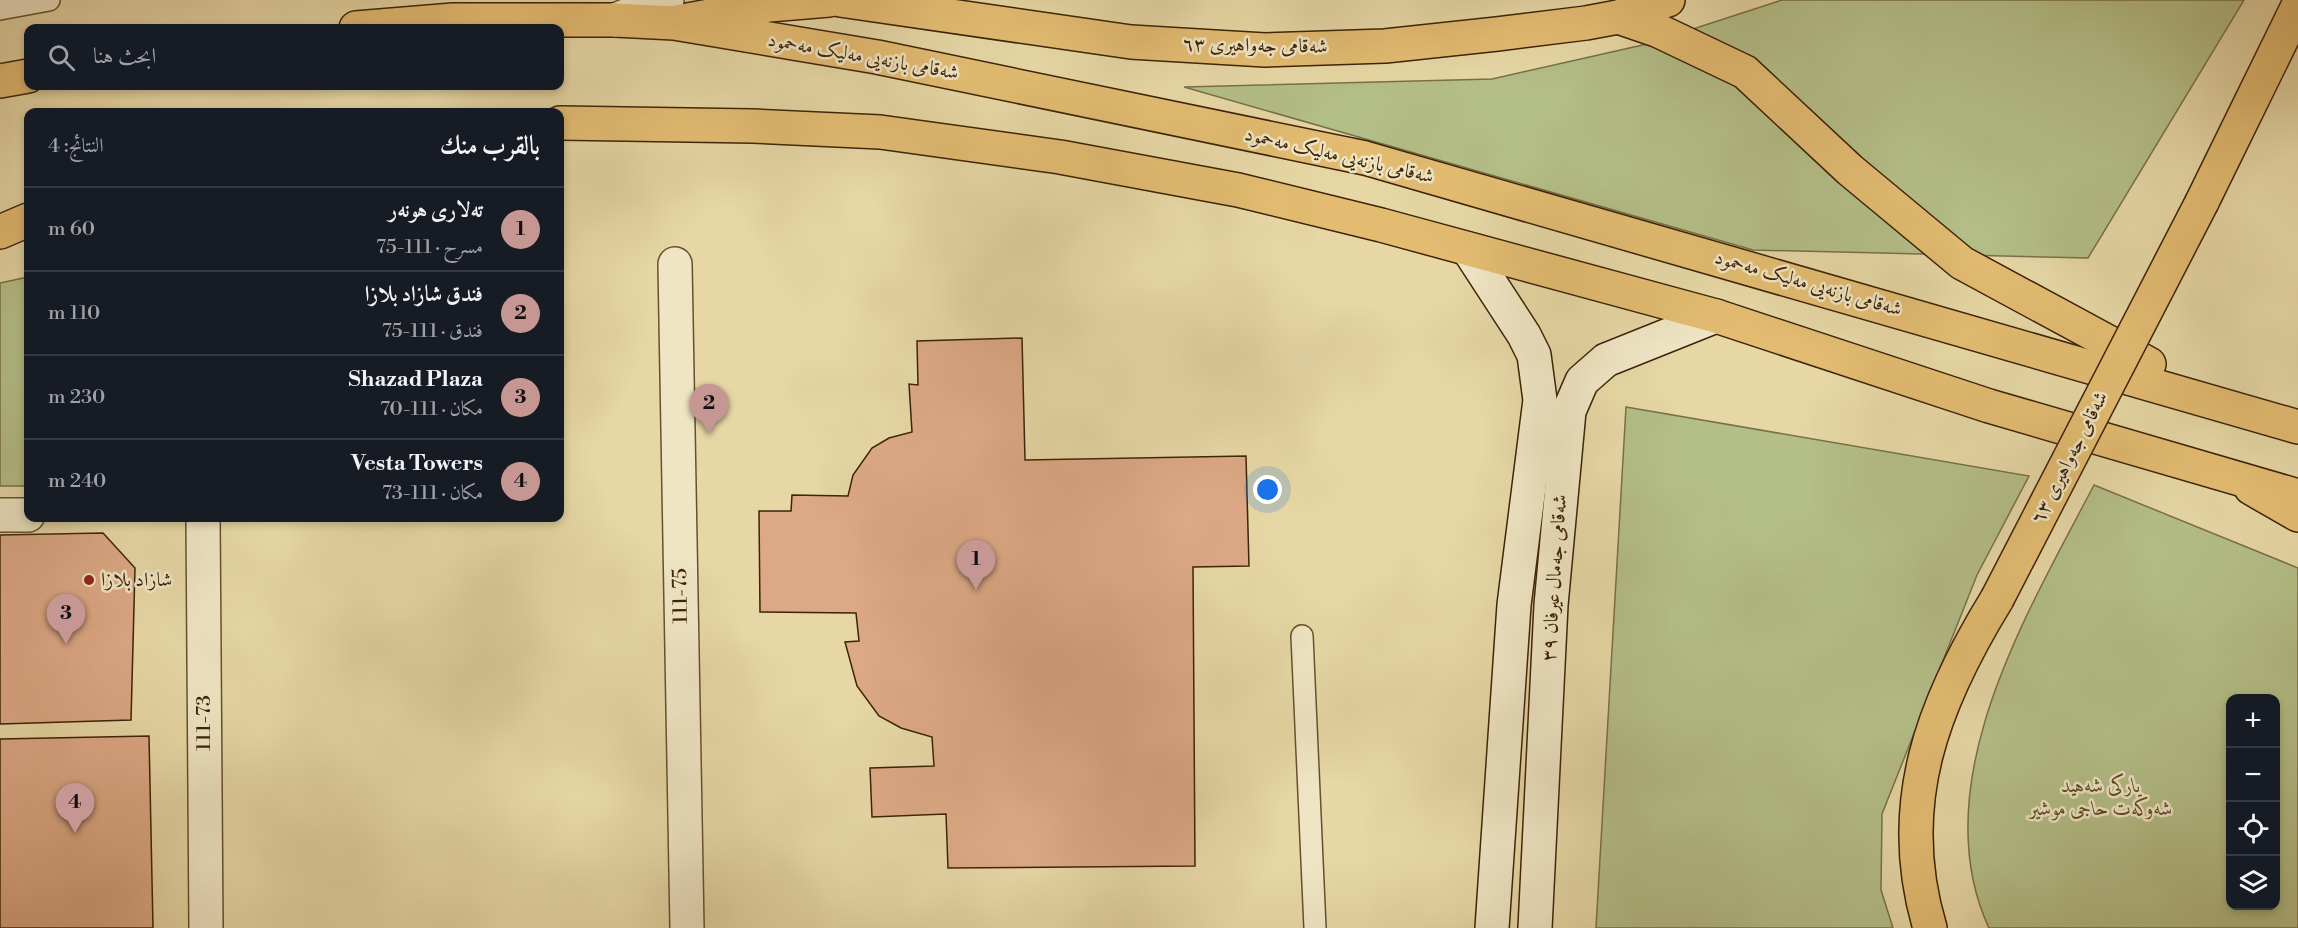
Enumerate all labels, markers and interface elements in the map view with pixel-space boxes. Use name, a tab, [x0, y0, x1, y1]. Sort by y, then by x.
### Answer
search box	[24, 24, 564, 90]
street label: شەقامی بازنەیی مەلیک مەحمود	[765, 28, 961, 86]
street label: شەقامی جەواهیری ٦٣	[1182, 32, 1328, 60]
icon: search	[45, 41, 78, 74]
text: ابحث هنا	[93, 43, 156, 70]
street label: شەقامی بازنەیی مەلیک مەحمود	[1242, 122, 1436, 190]
text: بالقرب منك	[440, 130, 540, 162]
text: النتائج: 4	[48, 134, 104, 159]
text: تەلاری هونەر	[388, 197, 483, 224]
text: 60 m	[48, 217, 95, 242]
text: 1	[516, 217, 525, 242]
text: مسرح · 111-75	[376, 235, 483, 260]
street label: شەقامی بازنەیی مەلیک مەحمود	[1711, 245, 1905, 323]
text: فندق شازاد بلازا	[365, 281, 483, 308]
text: 110 m	[48, 301, 100, 326]
text: 2	[514, 301, 527, 326]
text: فندق · 111-75	[382, 319, 483, 344]
text: Shazad Plaza	[348, 366, 483, 393]
pin: 2	[690, 384, 728, 434]
text: 230 m	[48, 385, 105, 410]
text: 3	[514, 385, 527, 410]
street label: شەقامی جەواهیری ٦٣	[2026, 387, 2114, 529]
text: مكان · 111-70	[380, 397, 483, 422]
text: Vesta Towers	[351, 450, 483, 477]
text: 240 m	[48, 469, 106, 494]
text: 4	[514, 469, 527, 494]
your location	[1253, 475, 1282, 504]
text: مكان · 111-73	[382, 481, 483, 506]
street label: شەقامی جەمال عیرفان ٣٩	[1537, 494, 1573, 662]
pin: 1	[956, 540, 996, 590]
place label: شازاد بلازا	[101, 568, 172, 593]
street label: 111-75	[668, 568, 694, 624]
marker: شازاد بلازا	[82, 573, 96, 587]
pin: 3	[46, 594, 86, 644]
map controls	[2226, 694, 2280, 910]
button: +	[2226, 694, 2280, 748]
street label: 111-73	[192, 695, 217, 751]
button: −	[2226, 748, 2280, 802]
park label: پارکی شەهید شەوکەت حاجی موشیر	[2027, 773, 2173, 822]
pin: 4	[56, 784, 94, 833]
button: locate	[2226, 802, 2280, 856]
button: layers	[2226, 856, 2280, 910]

